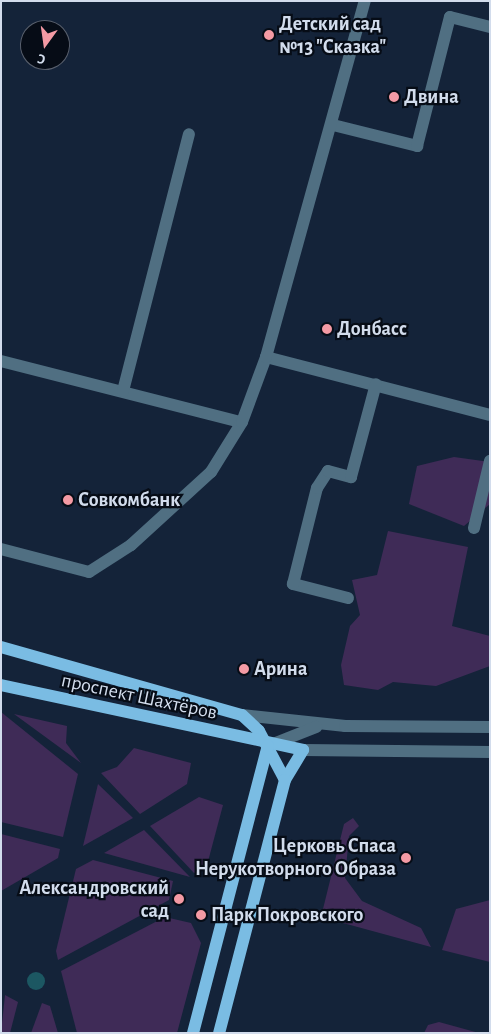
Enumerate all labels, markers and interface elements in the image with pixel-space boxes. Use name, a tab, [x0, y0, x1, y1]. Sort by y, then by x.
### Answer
place label: Детский сад №13 "Сказка"	[279, 12, 386, 59]
north arrow	[20, 20, 70, 70]
marker: Детский сад №13 "Сказка"	[263, 29, 275, 41]
text: С	[36, 51, 47, 66]
place label: Двина	[404, 85, 459, 109]
marker: Двина	[388, 91, 400, 103]
place label: Донбасс	[337, 317, 407, 341]
marker: Донбасс	[321, 323, 333, 335]
place label: Совкомбанк	[78, 488, 180, 512]
marker: Совкомбанк	[62, 494, 74, 506]
place label: Арина	[254, 657, 307, 681]
marker: Арина	[238, 663, 250, 675]
street label: проспект Шахтёров	[59, 669, 219, 725]
place label: Церковь Спаса Нерукотворного Образа	[195, 834, 396, 881]
marker: Церковь Спаса Нерукотворного Образа	[400, 852, 412, 864]
place label: Александровский сад	[19, 876, 169, 923]
marker: Александровский сад	[173, 893, 185, 905]
place label: Парк Покровского	[211, 903, 363, 927]
marker: Парк Покровского	[195, 909, 207, 921]

